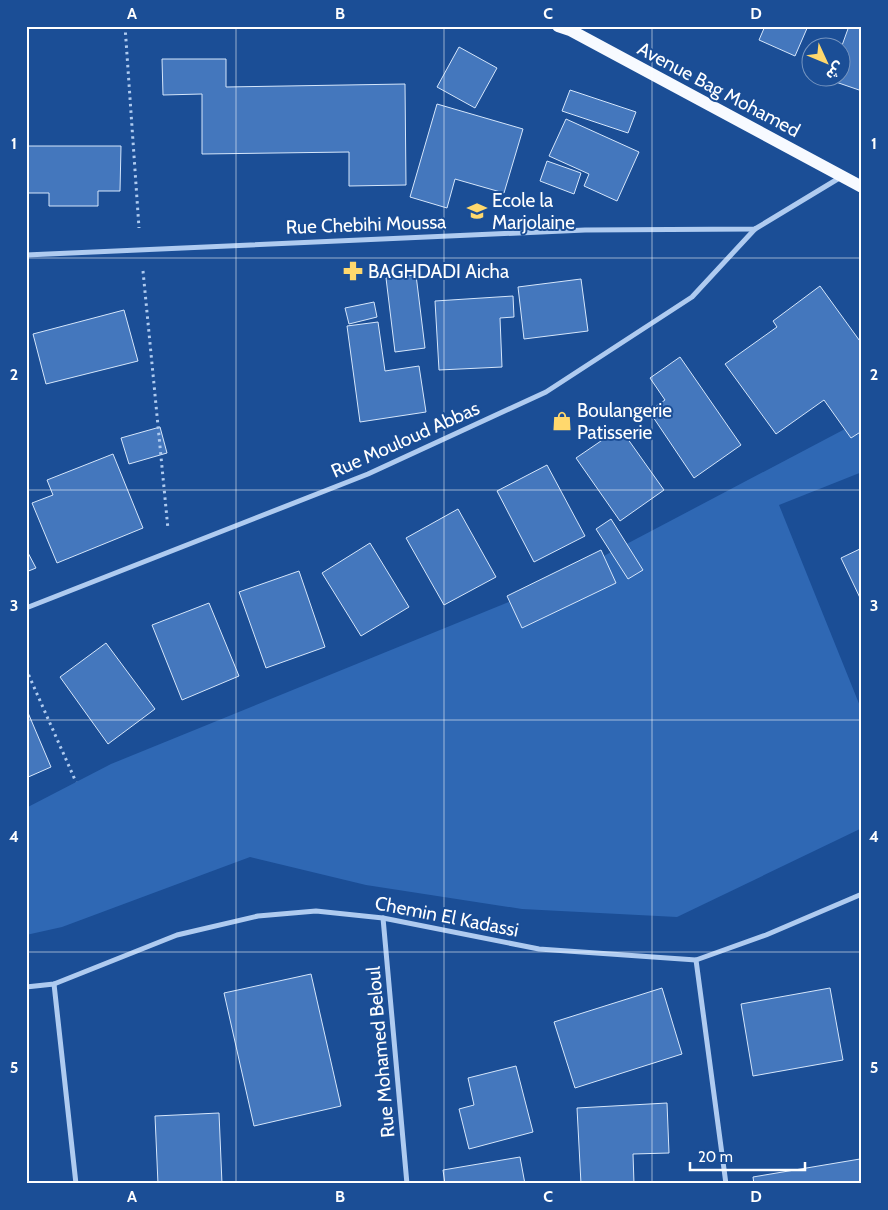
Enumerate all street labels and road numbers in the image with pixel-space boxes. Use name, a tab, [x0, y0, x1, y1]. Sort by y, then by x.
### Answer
street label: Avenue Bag Mohamed	[634, 37, 804, 142]
street label: Rue Chebihi Moussa	[285, 210, 447, 239]
street label: Rue Mouloud Abbas	[327, 396, 483, 483]
street label: Chemin El Kadassi	[373, 891, 521, 942]
street label: Rue Mohamed Beloul	[362, 965, 399, 1139]

